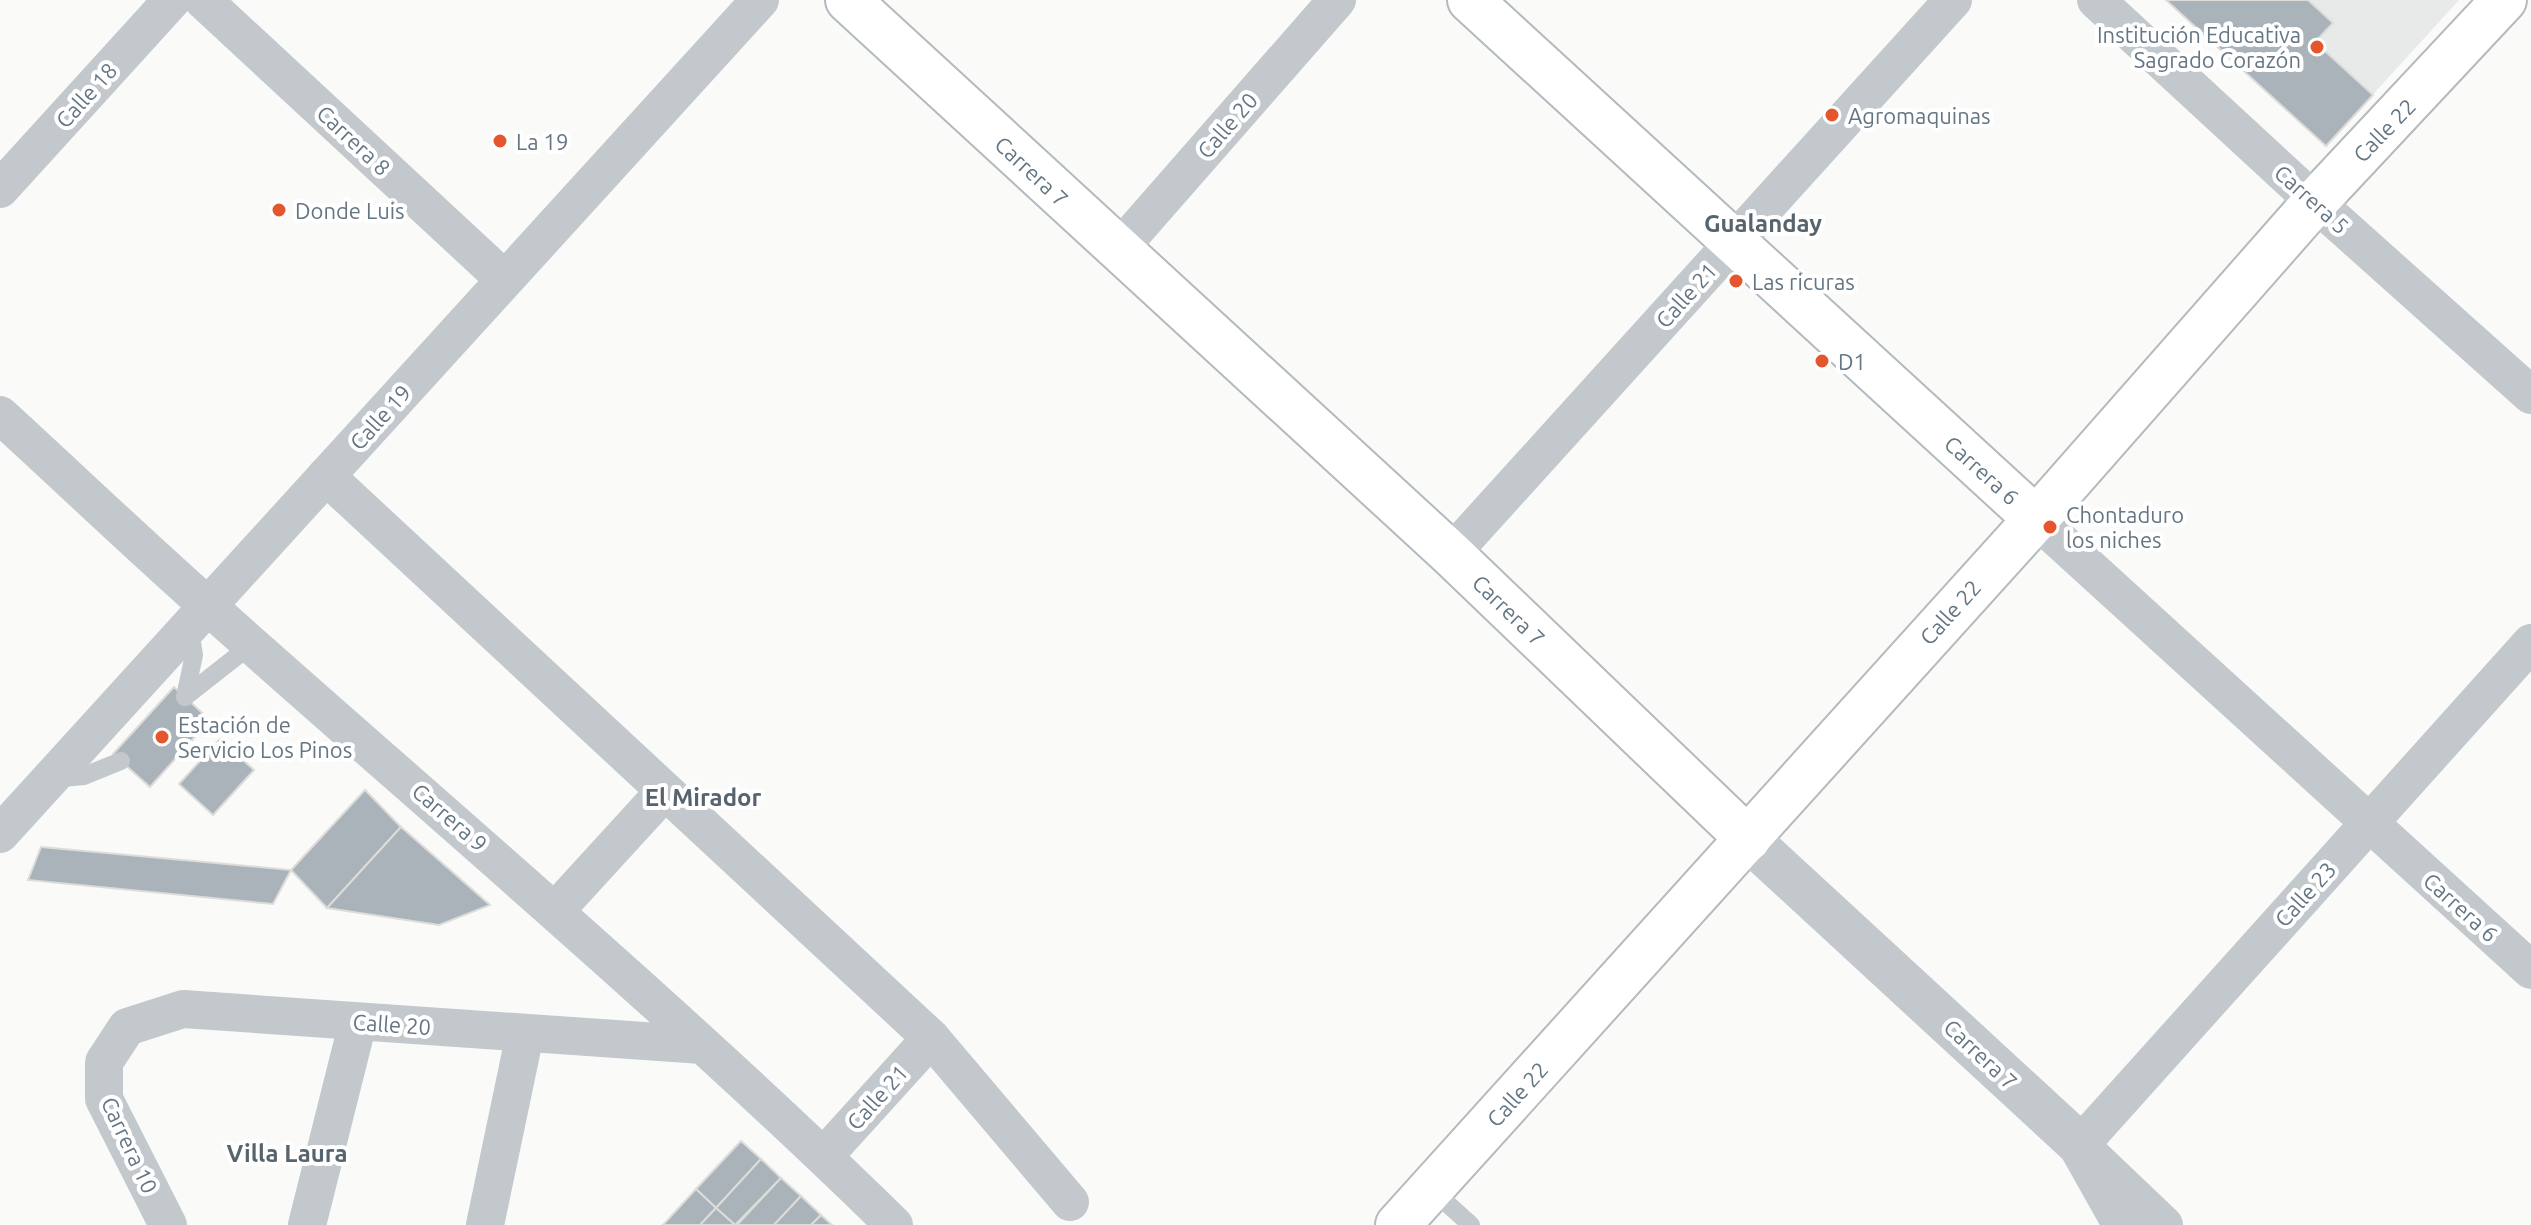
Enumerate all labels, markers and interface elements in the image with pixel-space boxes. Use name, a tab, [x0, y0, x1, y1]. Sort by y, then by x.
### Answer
place label: Institución Educativa Sagrado Corazón	[2097, 22, 2301, 72]
marker: Institución Educativa Sagrado Corazón	[2308, 38, 2326, 56]
street label: Calle 18	[50, 58, 122, 132]
street label: Calle 20	[1192, 87, 1262, 163]
street label: Calle 22	[2348, 93, 2420, 167]
street label: Carrera 8	[312, 100, 396, 180]
place label: Agromaquinas	[1848, 103, 1991, 128]
marker: Agromaquinas	[1823, 106, 1841, 124]
place label: La 19	[516, 129, 568, 154]
street label: Carrera 7	[990, 131, 1074, 211]
marker: La 19	[491, 132, 509, 150]
street label: Carrera 5	[2270, 159, 2354, 239]
place label: Donde Luis	[295, 198, 405, 223]
marker: Donde Luis	[270, 201, 288, 219]
district label: Gualanday	[1704, 210, 1822, 237]
street label: Calle 21	[1650, 258, 1722, 332]
place label: Las ricuras	[1752, 269, 1855, 294]
marker: Las ricuras	[1727, 272, 1745, 290]
place label: D1	[1838, 349, 1866, 374]
marker: D1	[1813, 352, 1831, 370]
street label: Calle 19	[344, 380, 416, 454]
street label: Carrera 6	[1940, 430, 2024, 510]
place label: Chontaduro los niches	[2066, 502, 2184, 552]
marker: Chontaduro los niches	[2041, 518, 2059, 536]
street label: Carrera 7	[1468, 570, 1550, 650]
street label: Calle 22	[1914, 575, 1986, 649]
place label: Estación de Servicio Los Pinos	[178, 712, 352, 762]
marker: Estación de Servicio Los Pinos	[153, 728, 171, 746]
street label: Carrera 9	[408, 778, 492, 856]
district label: El Mirador	[645, 784, 761, 811]
street label: Calle 23	[2269, 857, 2341, 931]
street label: Carrera 6	[2419, 867, 2503, 947]
street label: Calle 20	[352, 1009, 432, 1039]
street label: Carrera 7	[1939, 1014, 2023, 1094]
street label: Calle 22	[1481, 1057, 1553, 1131]
street label: Calle 21	[841, 1060, 913, 1134]
street label: Carrera 10	[97, 1093, 163, 1197]
district label: Villa Laura	[226, 1140, 348, 1167]

